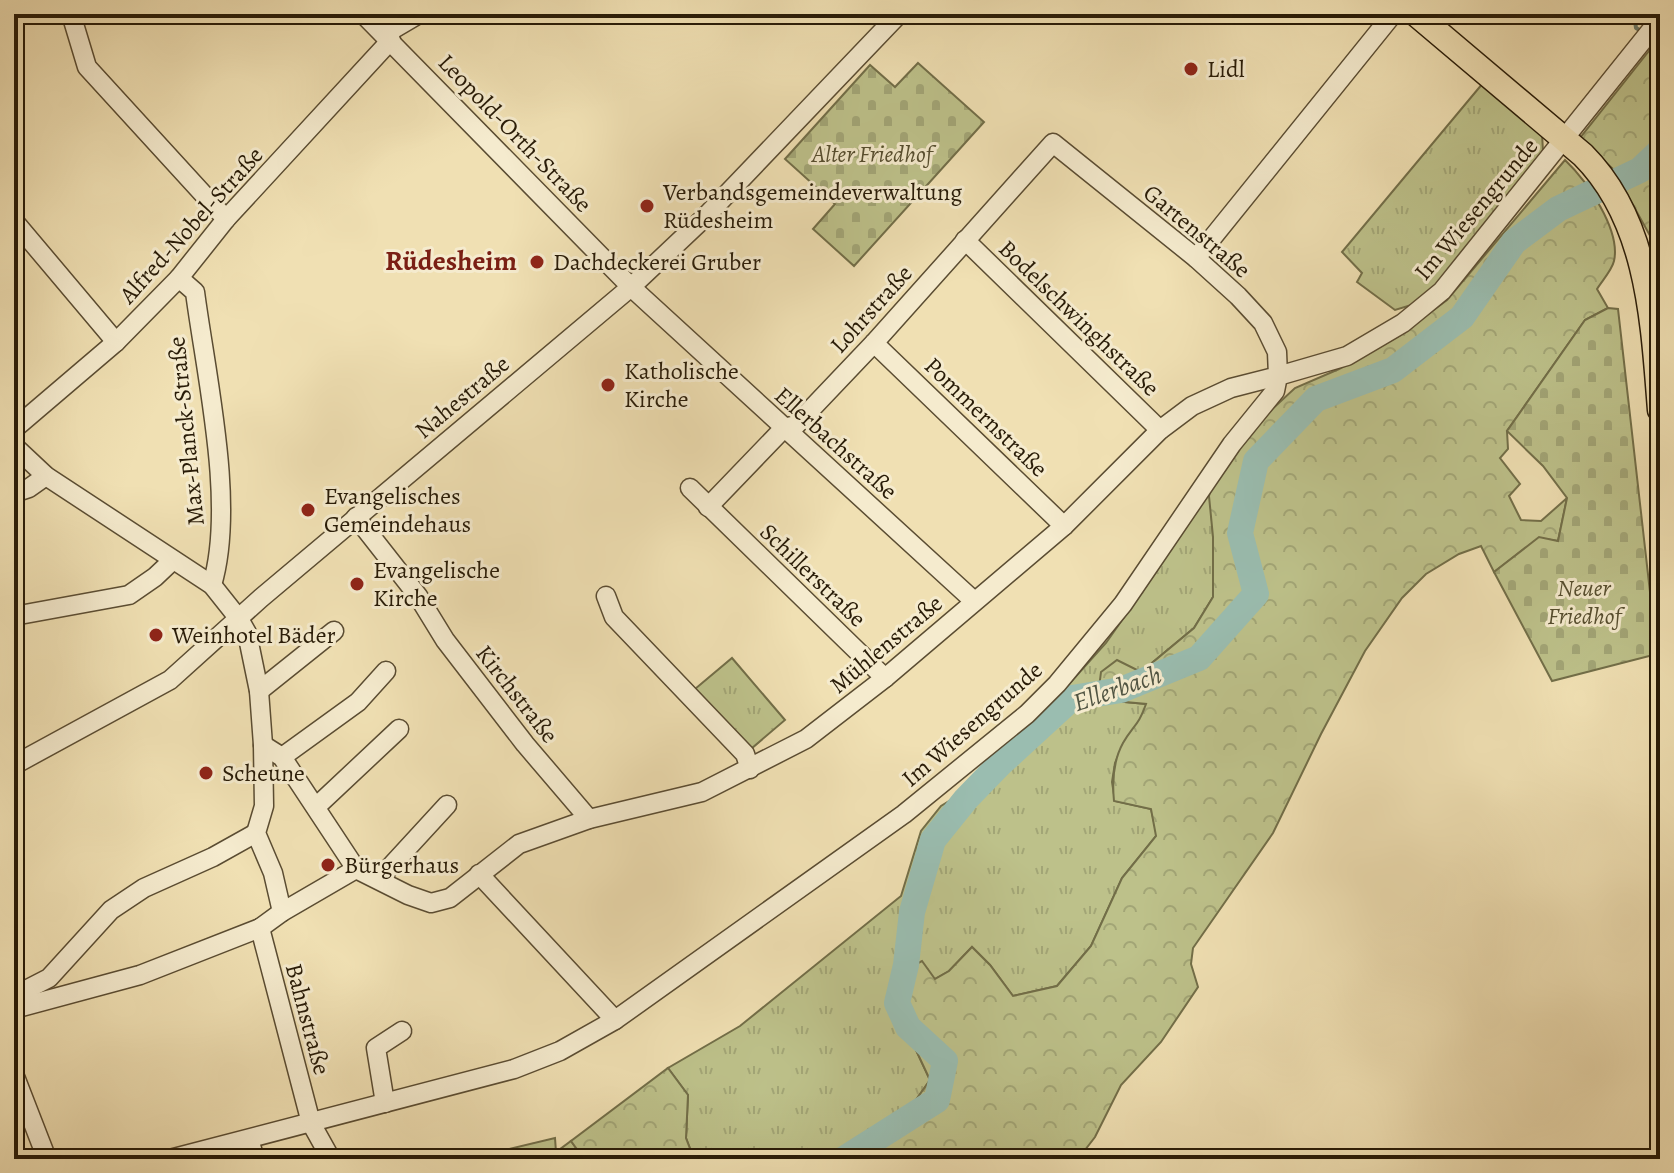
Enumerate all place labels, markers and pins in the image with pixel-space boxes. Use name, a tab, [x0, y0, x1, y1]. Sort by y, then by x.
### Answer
place label: Lidl	[1207, 53, 1245, 85]
marker: Lidl	[1182, 60, 1200, 78]
place label: Verbandsgemeindeverwaltung Rüdesheim	[662, 176, 962, 236]
marker: Verbandsgemeindeverwaltung Rüdesheim	[638, 197, 656, 215]
place label: Dachdeckerei Gruber	[553, 246, 761, 278]
marker: Dachdeckerei Gruber	[528, 253, 546, 271]
place label: Katholische Kirche	[624, 355, 739, 415]
marker: Katholische Kirche	[599, 376, 617, 394]
place label: Evangelisches Gemeindehaus	[324, 480, 471, 540]
marker: Evangelisches Gemeindehaus	[299, 501, 317, 519]
place label: Evangelische Kirche	[373, 554, 500, 614]
marker: Evangelische Kirche	[348, 575, 366, 593]
place label: Weinhotel Bäder	[171, 619, 336, 651]
marker: Weinhotel Bäder	[147, 626, 165, 644]
place label: Scheune	[222, 757, 305, 789]
marker: Scheune	[197, 764, 215, 782]
place label: Bürgerhaus	[344, 849, 459, 881]
marker: Bürgerhaus	[319, 856, 337, 874]

